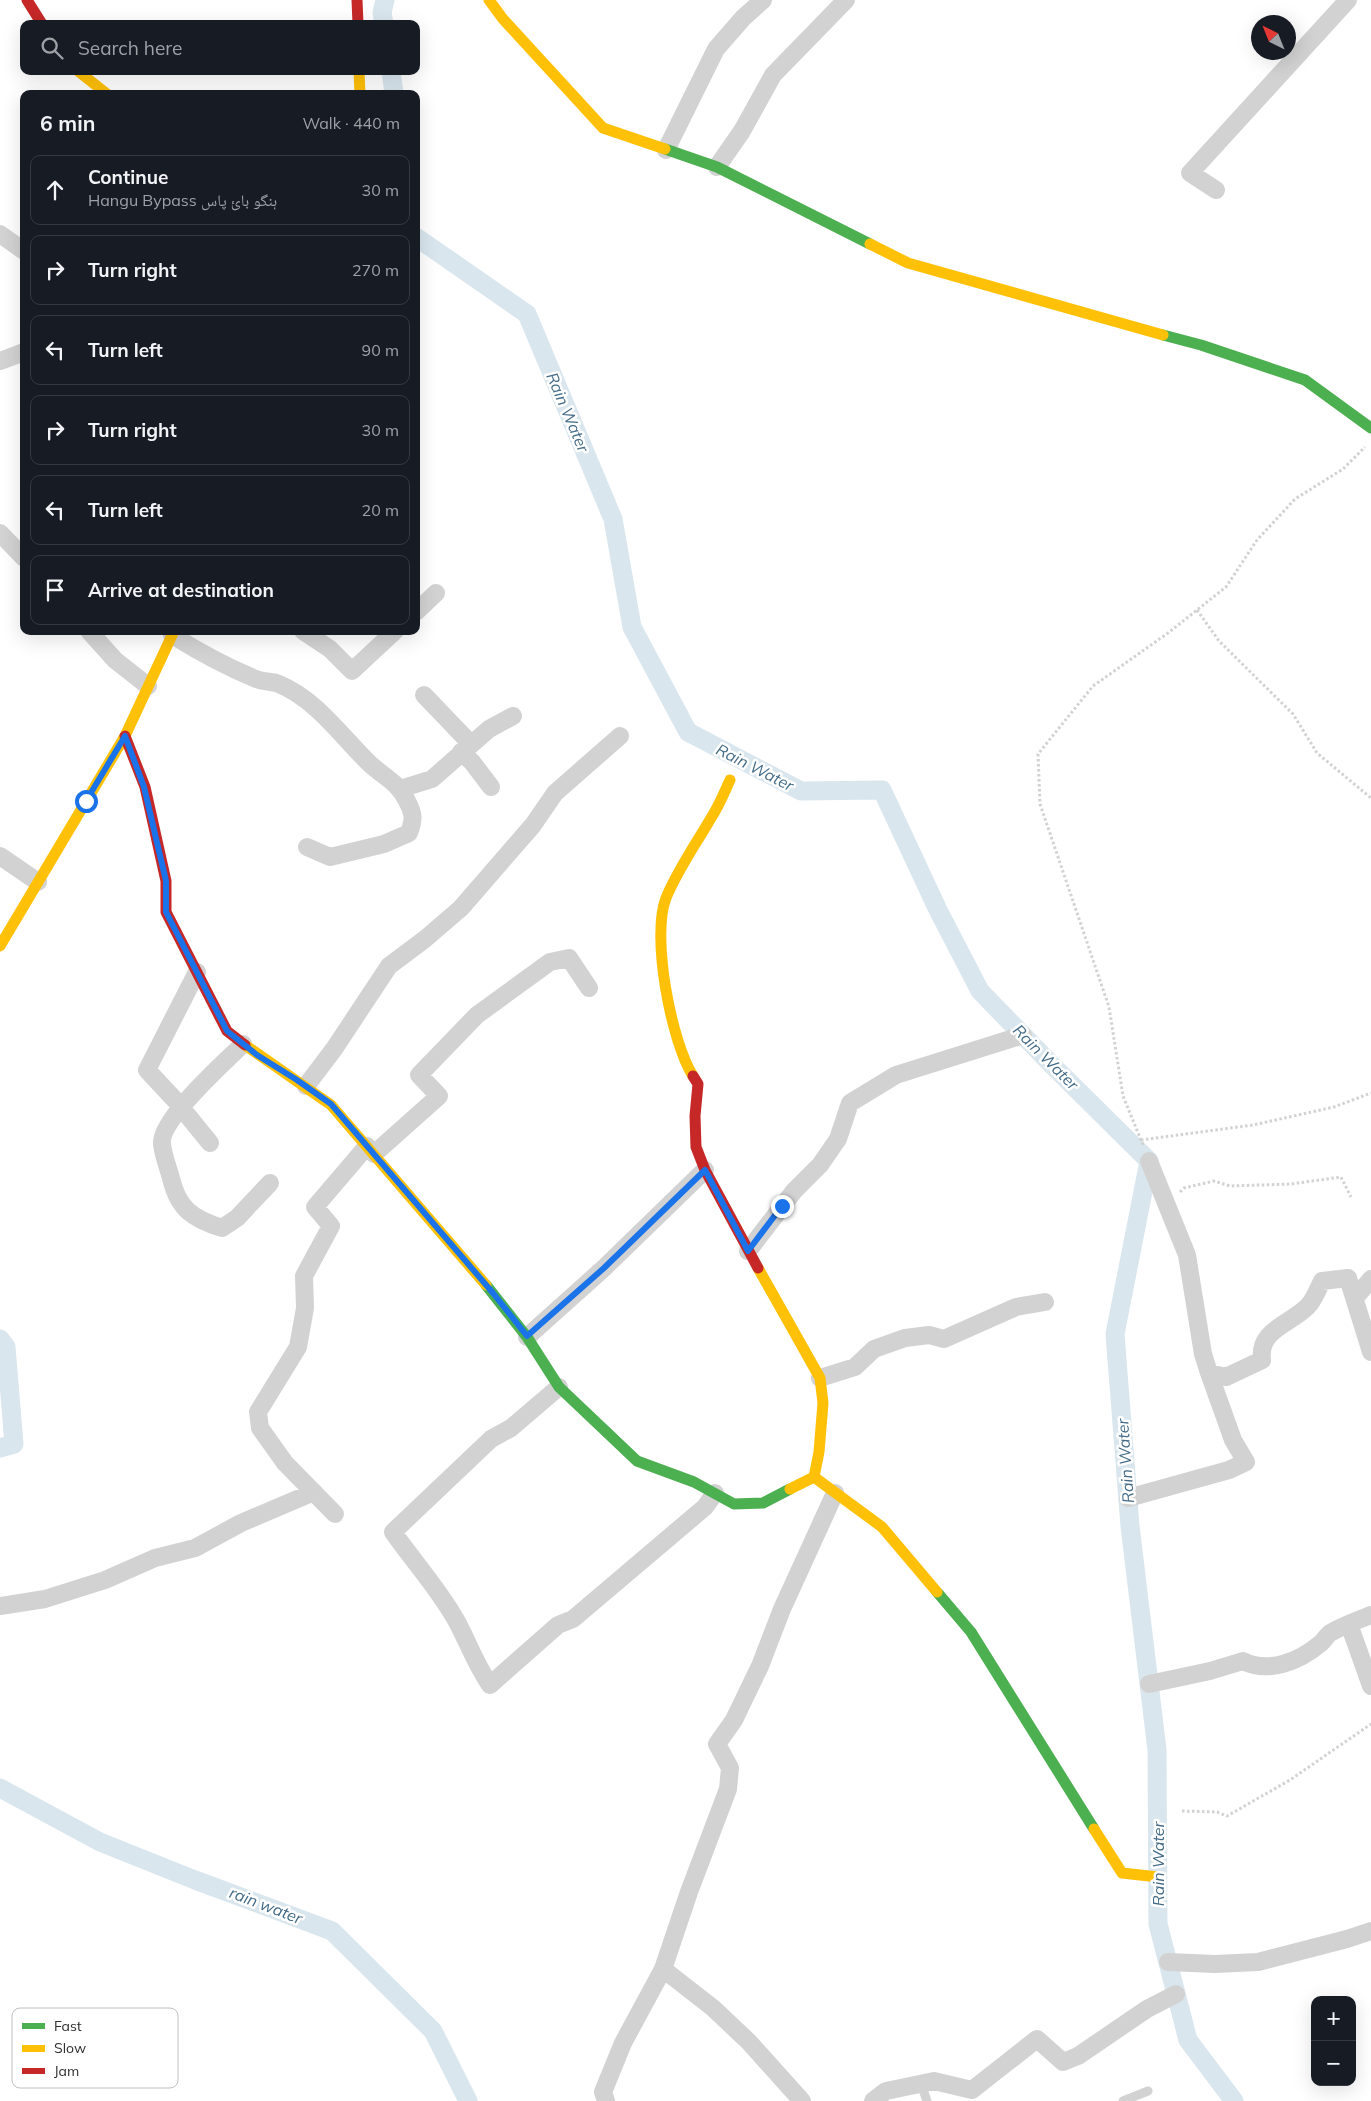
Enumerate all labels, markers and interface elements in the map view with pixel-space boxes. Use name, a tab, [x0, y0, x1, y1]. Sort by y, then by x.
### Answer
north arrow	[1251, 15, 1296, 60]
search box	[20, 20, 420, 75]
icon: search	[38, 34, 66, 62]
text: Search here	[78, 36, 182, 60]
text: 6 min	[40, 110, 95, 136]
text: Walk · 440 m	[302, 113, 400, 133]
text: Continue	[88, 165, 168, 189]
icon: ahead	[41, 176, 69, 204]
text: 30 m	[362, 180, 399, 200]
text: Hangu Bypass ہنگو بائ پاس	[88, 190, 277, 210]
icon: right	[41, 256, 69, 284]
text: Turn right	[88, 258, 177, 282]
text: 270 m	[352, 260, 399, 280]
icon: left	[41, 336, 69, 364]
text: Turn left	[88, 338, 163, 362]
text: 90 m	[362, 340, 399, 360]
water label: Rain Water	[542, 369, 594, 456]
icon: right	[41, 416, 69, 444]
text: Turn right	[88, 418, 177, 442]
text: 30 m	[362, 420, 399, 440]
icon: left	[41, 496, 69, 524]
text: Turn left	[88, 498, 163, 522]
text: 20 m	[362, 500, 399, 520]
icon: arrive	[41, 576, 69, 604]
text: Arrive at destination	[88, 578, 274, 602]
water label: Rain Water	[713, 739, 798, 796]
route start	[75, 790, 98, 813]
water label: Rain Water	[1009, 1020, 1084, 1095]
route end	[771, 1195, 794, 1218]
water label: Rain Water	[1112, 1417, 1138, 1504]
water label: Rain Water	[1148, 1821, 1168, 1906]
water label: rain water	[227, 1882, 306, 1928]
map controls	[1311, 1996, 1356, 2086]
button: +	[1311, 1996, 1356, 2041]
legend	[12, 2008, 178, 2088]
text: Fast	[54, 2017, 82, 2035]
text: Slow	[54, 2039, 86, 2057]
button: −	[1311, 2041, 1356, 2086]
text: Jam	[54, 2062, 79, 2080]

